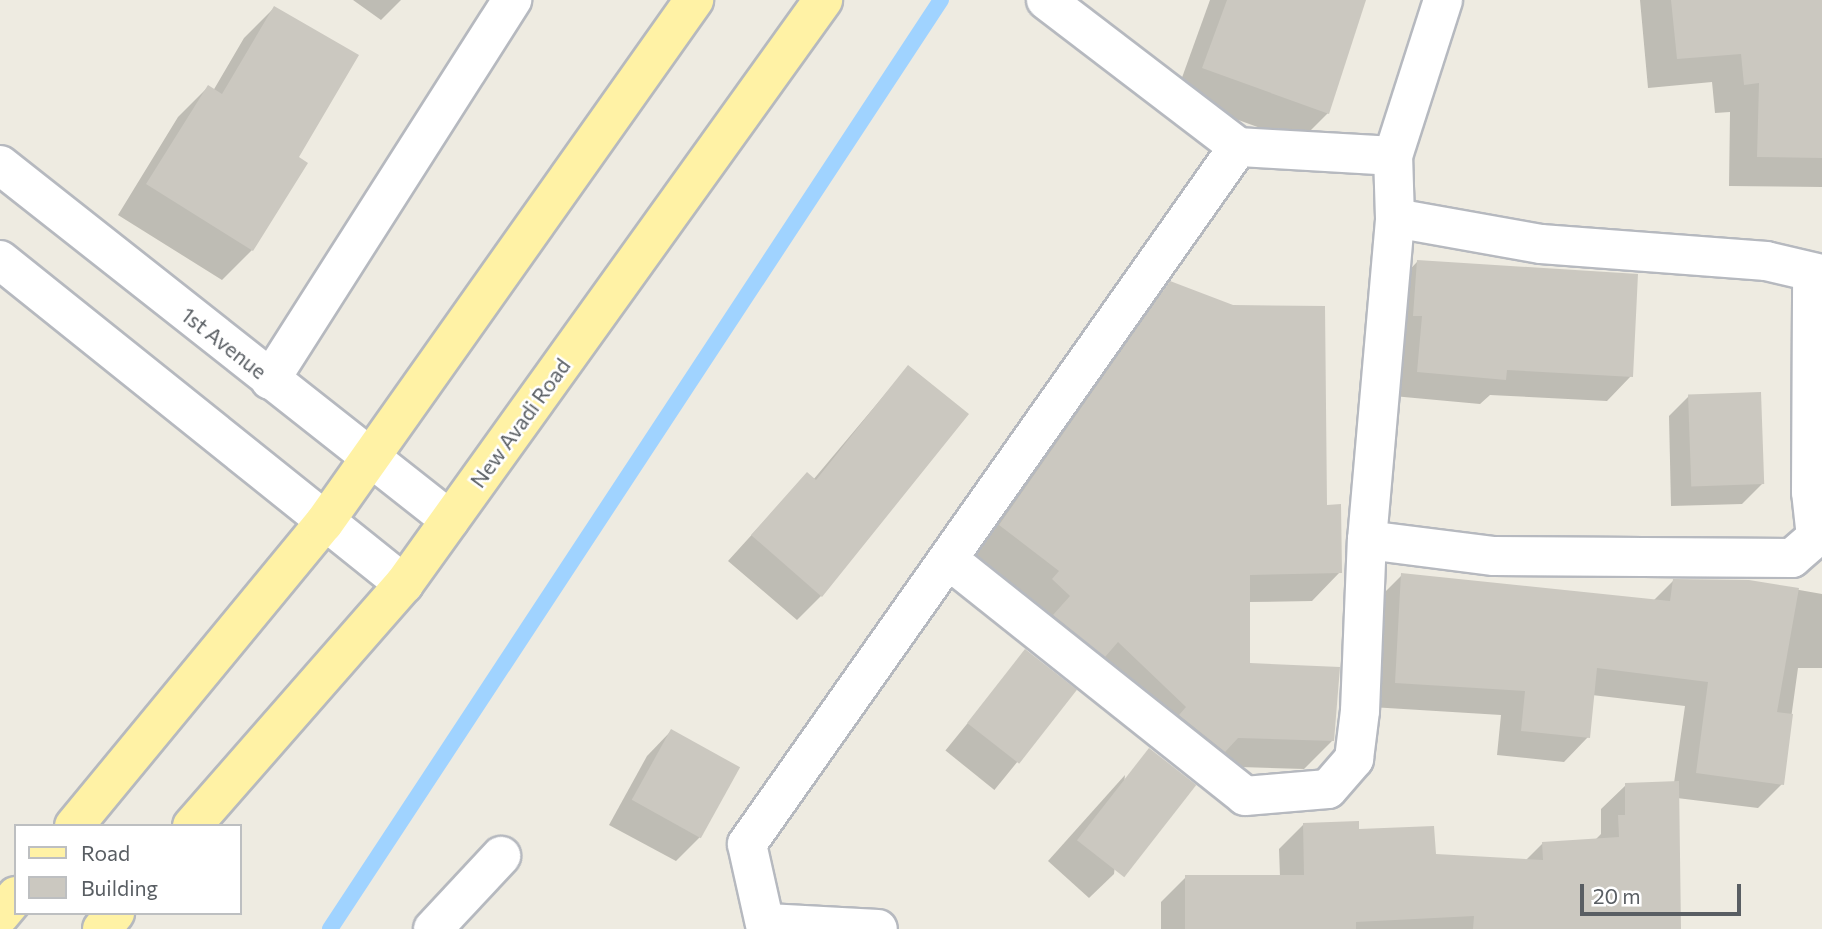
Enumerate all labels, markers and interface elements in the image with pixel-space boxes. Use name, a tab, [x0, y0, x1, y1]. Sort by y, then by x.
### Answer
street label: 1st Avenue	[176, 302, 272, 384]
street label: New Avadi Road	[465, 354, 575, 492]
legend	[14, 824, 242, 915]
text: Road	[81, 840, 130, 865]
scale bar	[1584, 870, 1745, 914]
text: Building	[81, 875, 158, 900]
text: 20 m	[1593, 883, 1641, 908]

